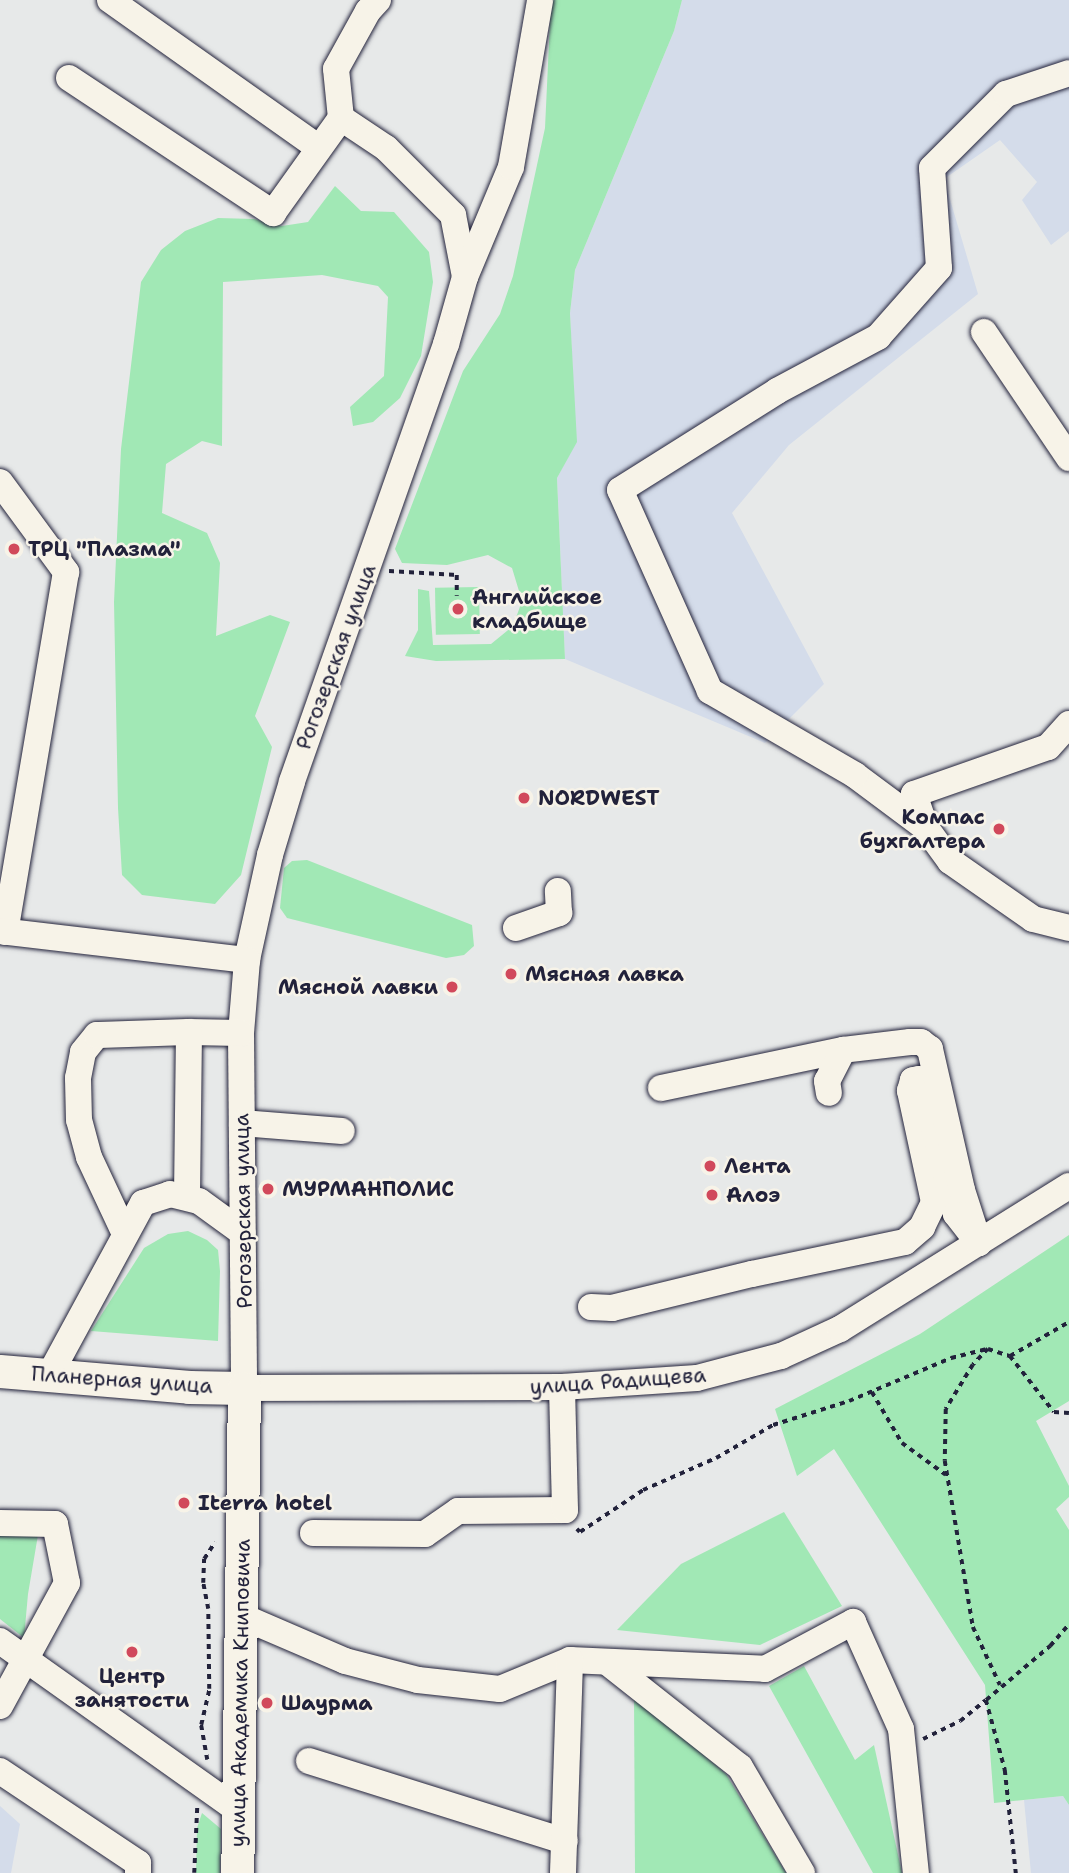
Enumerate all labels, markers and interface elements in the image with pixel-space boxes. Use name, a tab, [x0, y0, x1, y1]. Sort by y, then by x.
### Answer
place label: ТРЦ "Плазма"	[28, 536, 181, 562]
marker: ТРЦ "Плазма"	[6, 541, 22, 557]
street label: Рогозерская улица	[291, 561, 381, 753]
place label: Английское кладбище	[472, 584, 602, 634]
marker: Английское кладбище	[450, 601, 466, 617]
place label: NORDWEST	[538, 785, 660, 811]
marker: NORDWEST	[516, 790, 532, 806]
place label: Компас бухгалтера	[860, 804, 985, 854]
marker: Компас бухгалтера	[991, 821, 1007, 837]
place label: Мясная лавка	[525, 961, 684, 987]
marker: Мясная лавка	[503, 966, 519, 982]
place label: Мясной лавки	[278, 974, 438, 1000]
marker: Мясной лавки	[444, 979, 460, 995]
street label: Рогозерская улица	[229, 1113, 257, 1309]
place label: Лента	[724, 1153, 791, 1179]
marker: Лента	[702, 1158, 718, 1174]
place label: МУРМАНПОЛИС	[282, 1176, 454, 1202]
marker: МУРМАНПОЛИС	[260, 1181, 276, 1197]
place label: Алоэ	[726, 1182, 780, 1208]
marker: Алоэ	[704, 1187, 720, 1203]
street label: Планерная улица	[30, 1361, 214, 1399]
street label: улица Радищева	[529, 1362, 707, 1400]
place label: Iterra hotel	[198, 1490, 332, 1516]
marker: Iterra hotel	[176, 1495, 192, 1511]
street label: улица Академика Книповича	[225, 1539, 255, 1847]
marker: Центр занятости	[124, 1644, 140, 1660]
place label: Центр занятости	[75, 1663, 189, 1713]
place label: Шаурма	[281, 1690, 373, 1716]
marker: Шаурма	[259, 1695, 275, 1711]

